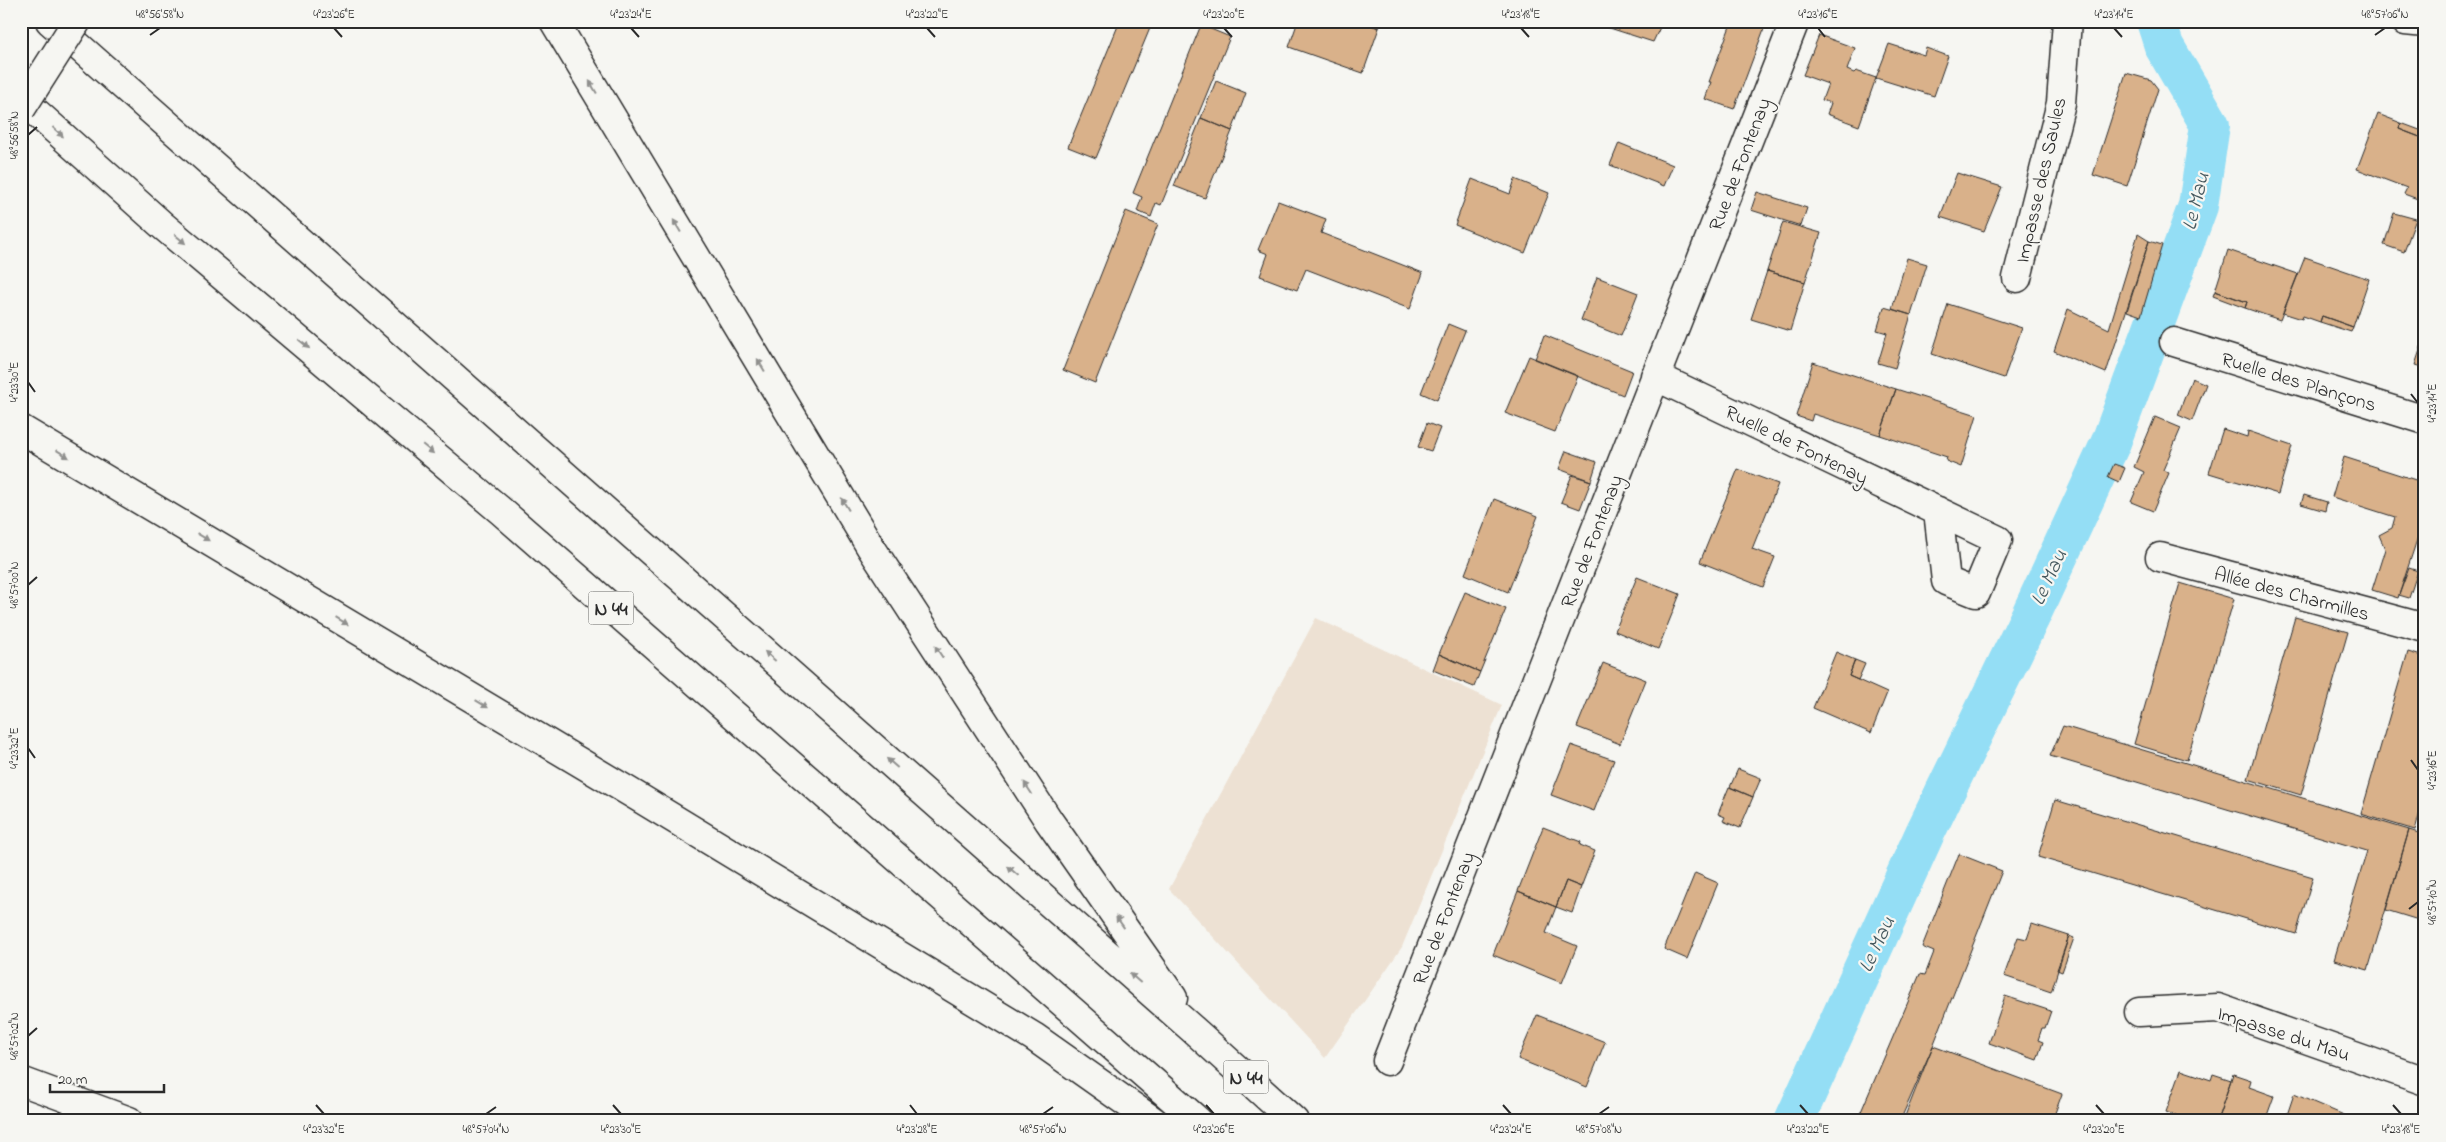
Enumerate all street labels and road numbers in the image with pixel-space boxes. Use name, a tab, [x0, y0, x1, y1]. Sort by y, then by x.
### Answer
street label: Rue de Fontenay	[1703, 94, 1780, 236]
street label: Impasse des Saules	[2009, 95, 2076, 266]
street label: Ruelle des Plançons	[2217, 346, 2380, 421]
street label: Ruelle de Fontenay	[1719, 399, 1872, 494]
street label: Rue de Fontenay	[1555, 471, 1632, 613]
street label: Allée des Charmilles	[2210, 561, 2372, 630]
road number: N 44	[588, 592, 634, 624]
street label: Rue de Fontenay	[1407, 848, 1484, 990]
street label: Impasse du Mau	[2213, 1000, 2353, 1071]
road number: N 44	[1224, 1060, 1268, 1094]

